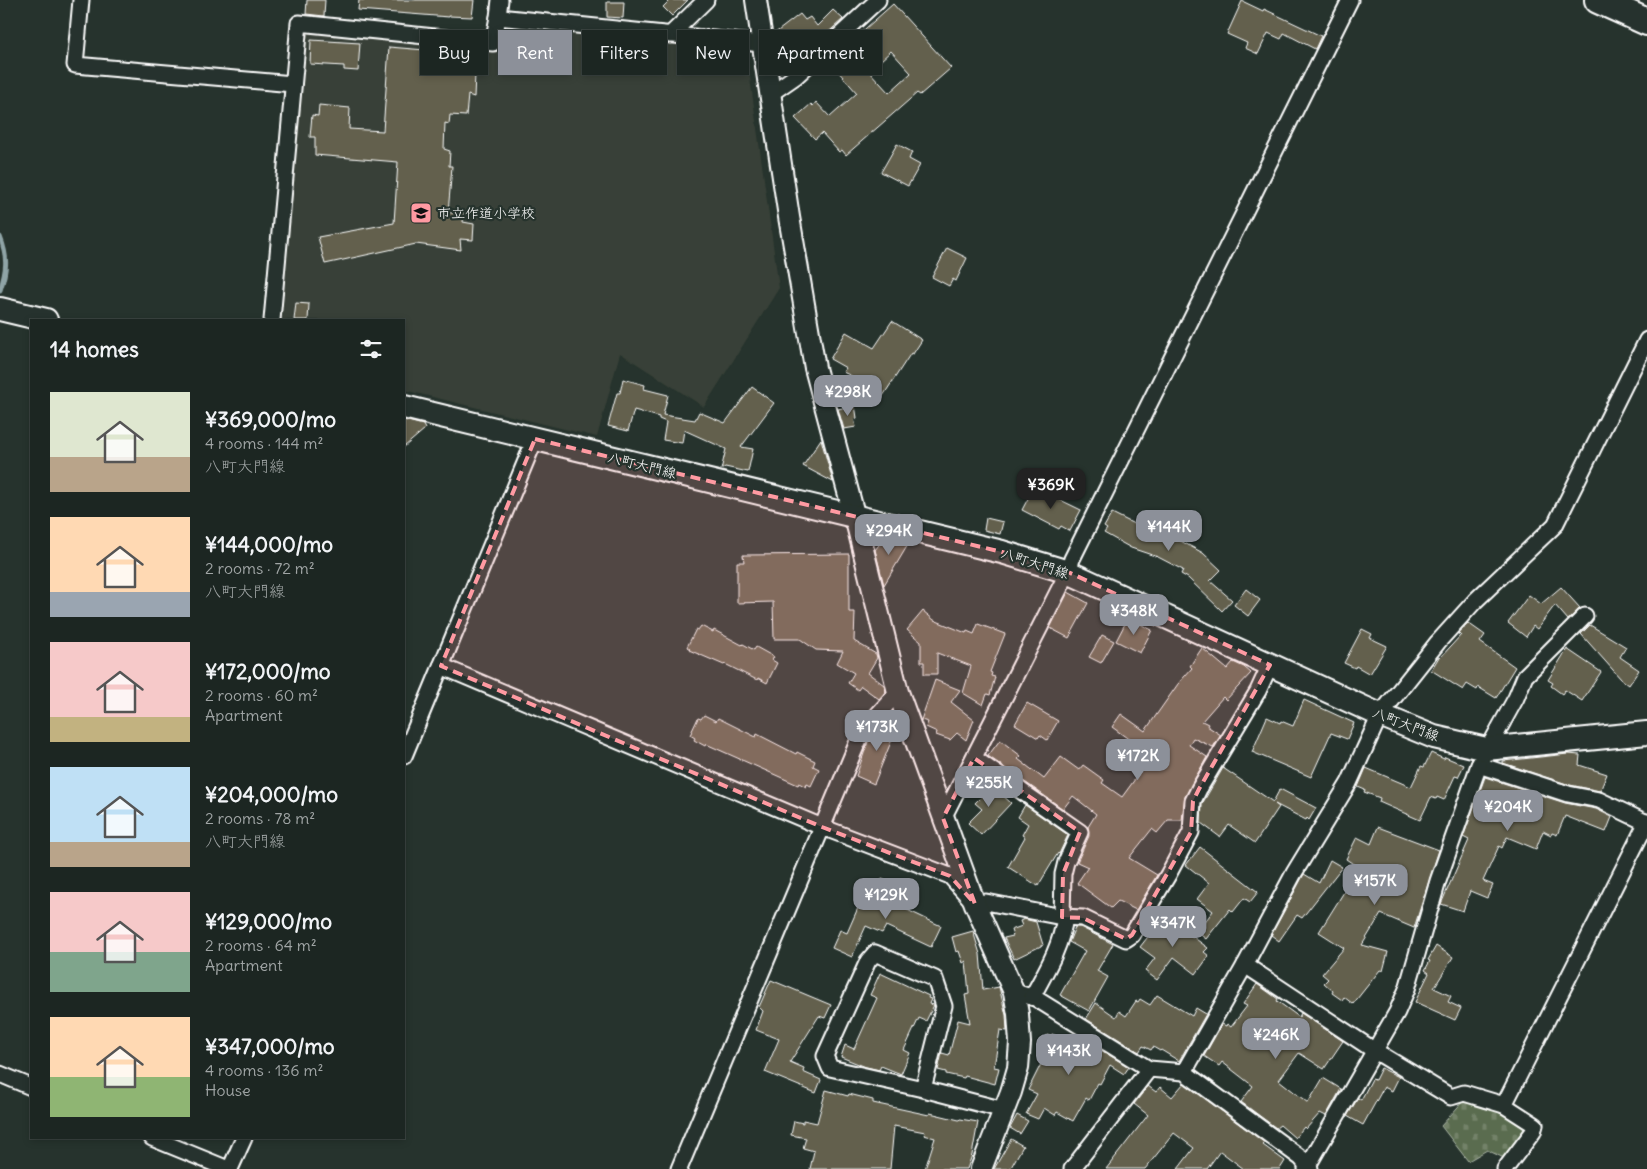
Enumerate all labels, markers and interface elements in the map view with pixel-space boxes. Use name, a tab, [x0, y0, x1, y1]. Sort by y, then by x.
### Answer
chip: Buy	[420, 30, 488, 75]
chip: Rent	[498, 30, 572, 75]
chip: Filters	[582, 30, 667, 75]
chip: New	[677, 30, 749, 75]
chip: Apartment	[759, 30, 882, 75]
school or university icon: 市立作道小学校	[409, 201, 433, 225]
place label: 市立作道小学校	[437, 204, 535, 222]
icon: filters	[357, 335, 385, 363]
text: 14 homes	[50, 336, 139, 363]
pin: ¥298K	[813, 374, 883, 417]
text: ¥298K	[825, 381, 871, 401]
text: ¥369,000/mo	[205, 406, 336, 433]
icon: home	[90, 412, 150, 472]
text: 4 rooms · 144 m²	[205, 433, 324, 453]
street label: 八町大門線	[606, 448, 678, 482]
text: 八町大門線	[205, 456, 285, 476]
pin: ¥369K	[1016, 468, 1086, 510]
text: ¥369K	[1028, 474, 1074, 494]
pin: ¥144K	[1134, 510, 1204, 552]
pin: ¥294K	[854, 514, 924, 556]
text: ¥144K	[1147, 516, 1191, 536]
text: ¥294K	[866, 520, 912, 540]
text: ¥144,000/mo	[205, 531, 333, 558]
icon: home	[90, 537, 150, 597]
street label: 八町大門線	[999, 544, 1071, 582]
text: 2 rooms · 72 m²	[205, 558, 315, 578]
text: 八町大門線	[205, 581, 285, 601]
pin: ¥348K	[1099, 594, 1169, 636]
text: ¥348K	[1111, 600, 1157, 620]
text: ¥172,000/mo	[205, 658, 331, 685]
icon: home	[90, 662, 150, 722]
text: 2 rooms · 60 m²	[205, 685, 318, 705]
street label: 八町大門線	[1370, 703, 1442, 745]
text: Apartment	[205, 705, 283, 725]
pin: ¥173K	[842, 710, 912, 752]
text: ¥173K	[856, 716, 898, 736]
pin: ¥172K	[1103, 738, 1173, 781]
text: ¥172K	[1117, 745, 1159, 765]
pin: ¥255K	[954, 766, 1024, 808]
text: ¥255K	[966, 772, 1012, 792]
text: ¥204,000/mo	[205, 781, 338, 808]
icon: home	[90, 787, 150, 847]
pin: ¥204K	[1473, 790, 1543, 832]
text: ¥204K	[1484, 796, 1532, 816]
text: 2 rooms · 78 m²	[205, 808, 315, 828]
text: 八町大門線	[205, 831, 285, 851]
pin: ¥157K	[1340, 864, 1410, 906]
text: ¥157K	[1354, 870, 1396, 890]
pin: ¥129K	[851, 878, 921, 920]
text: ¥129K	[864, 884, 908, 904]
pin: ¥347K	[1138, 906, 1208, 948]
text: ¥129,000/mo	[205, 908, 332, 935]
icon: home	[90, 912, 150, 972]
text: ¥347K	[1150, 912, 1196, 932]
text: 2 rooms · 64 m²	[205, 935, 317, 955]
text: Apartment	[205, 955, 283, 975]
pin: ¥246K	[1241, 1018, 1311, 1060]
text: ¥246K	[1253, 1024, 1299, 1044]
text: ¥347,000/mo	[205, 1033, 335, 1060]
pin: ¥143K	[1034, 1034, 1104, 1076]
icon: home	[90, 1037, 150, 1097]
text: ¥143K	[1047, 1040, 1091, 1060]
text: 4 rooms · 136 m²	[205, 1060, 323, 1080]
text: House	[205, 1080, 251, 1100]

